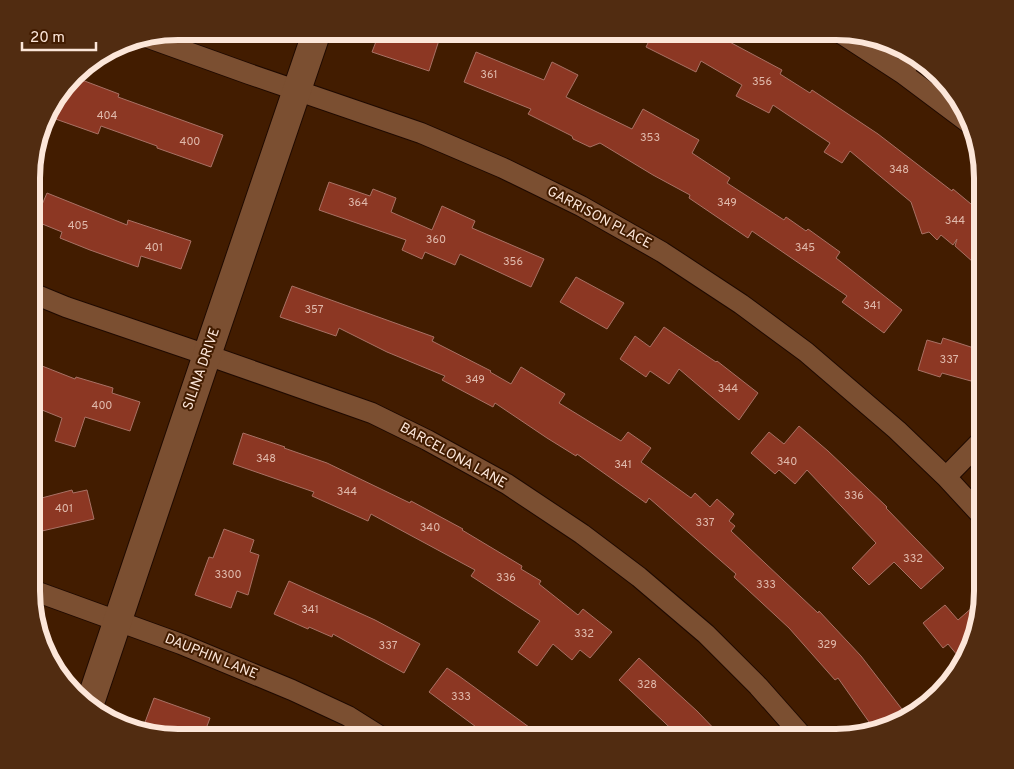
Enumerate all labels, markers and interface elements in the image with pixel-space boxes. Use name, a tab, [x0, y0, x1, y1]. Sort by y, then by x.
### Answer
scale bar	[22, 20, 96, 52]
text: 20 m	[30, 29, 65, 48]
house number: 361	[480, 68, 498, 82]
house number: 356	[752, 75, 772, 89]
house number: 404	[97, 109, 118, 123]
house number: 353	[640, 131, 660, 145]
house number: 400	[180, 135, 200, 149]
house number: 348	[889, 163, 909, 177]
street label: GARRISON PLACE	[544, 183, 654, 253]
house number: 364	[348, 196, 368, 210]
house number: 349	[717, 196, 737, 210]
house number: 344	[945, 214, 965, 228]
house number: 405	[68, 219, 89, 233]
house number: 360	[426, 233, 446, 247]
house number: 401	[145, 241, 163, 255]
house number: 345	[795, 241, 815, 255]
house number: 356	[503, 255, 523, 269]
house number: 341	[863, 299, 881, 313]
house number: 357	[304, 303, 324, 317]
street label: SILINA DRIVE	[180, 326, 224, 412]
house number: 337	[940, 353, 959, 367]
house number: 349	[465, 373, 485, 387]
house number: 344	[718, 382, 738, 396]
house number: 400	[92, 399, 112, 413]
street label: BARCELONA LANE	[396, 420, 510, 492]
house number: 348	[256, 452, 276, 466]
house number: 340	[777, 455, 797, 469]
house number: 341	[614, 458, 632, 472]
house number: 344	[337, 485, 357, 499]
house number: 336	[844, 489, 864, 503]
house number: 401	[55, 502, 73, 516]
house number: 337	[696, 516, 715, 530]
house number: 340	[420, 521, 440, 535]
house number: 332	[903, 552, 923, 566]
house number: 3300	[214, 568, 242, 582]
house number: 336	[496, 571, 516, 585]
house number: 333	[756, 578, 776, 592]
house number: 341	[301, 603, 319, 617]
house number: 332	[574, 627, 594, 641]
street label: DAUPHIN LANE	[162, 631, 260, 683]
house number: 329	[817, 638, 837, 652]
house number: 337	[379, 639, 398, 653]
house number: 328	[637, 678, 657, 692]
house number: 333	[451, 690, 471, 704]

